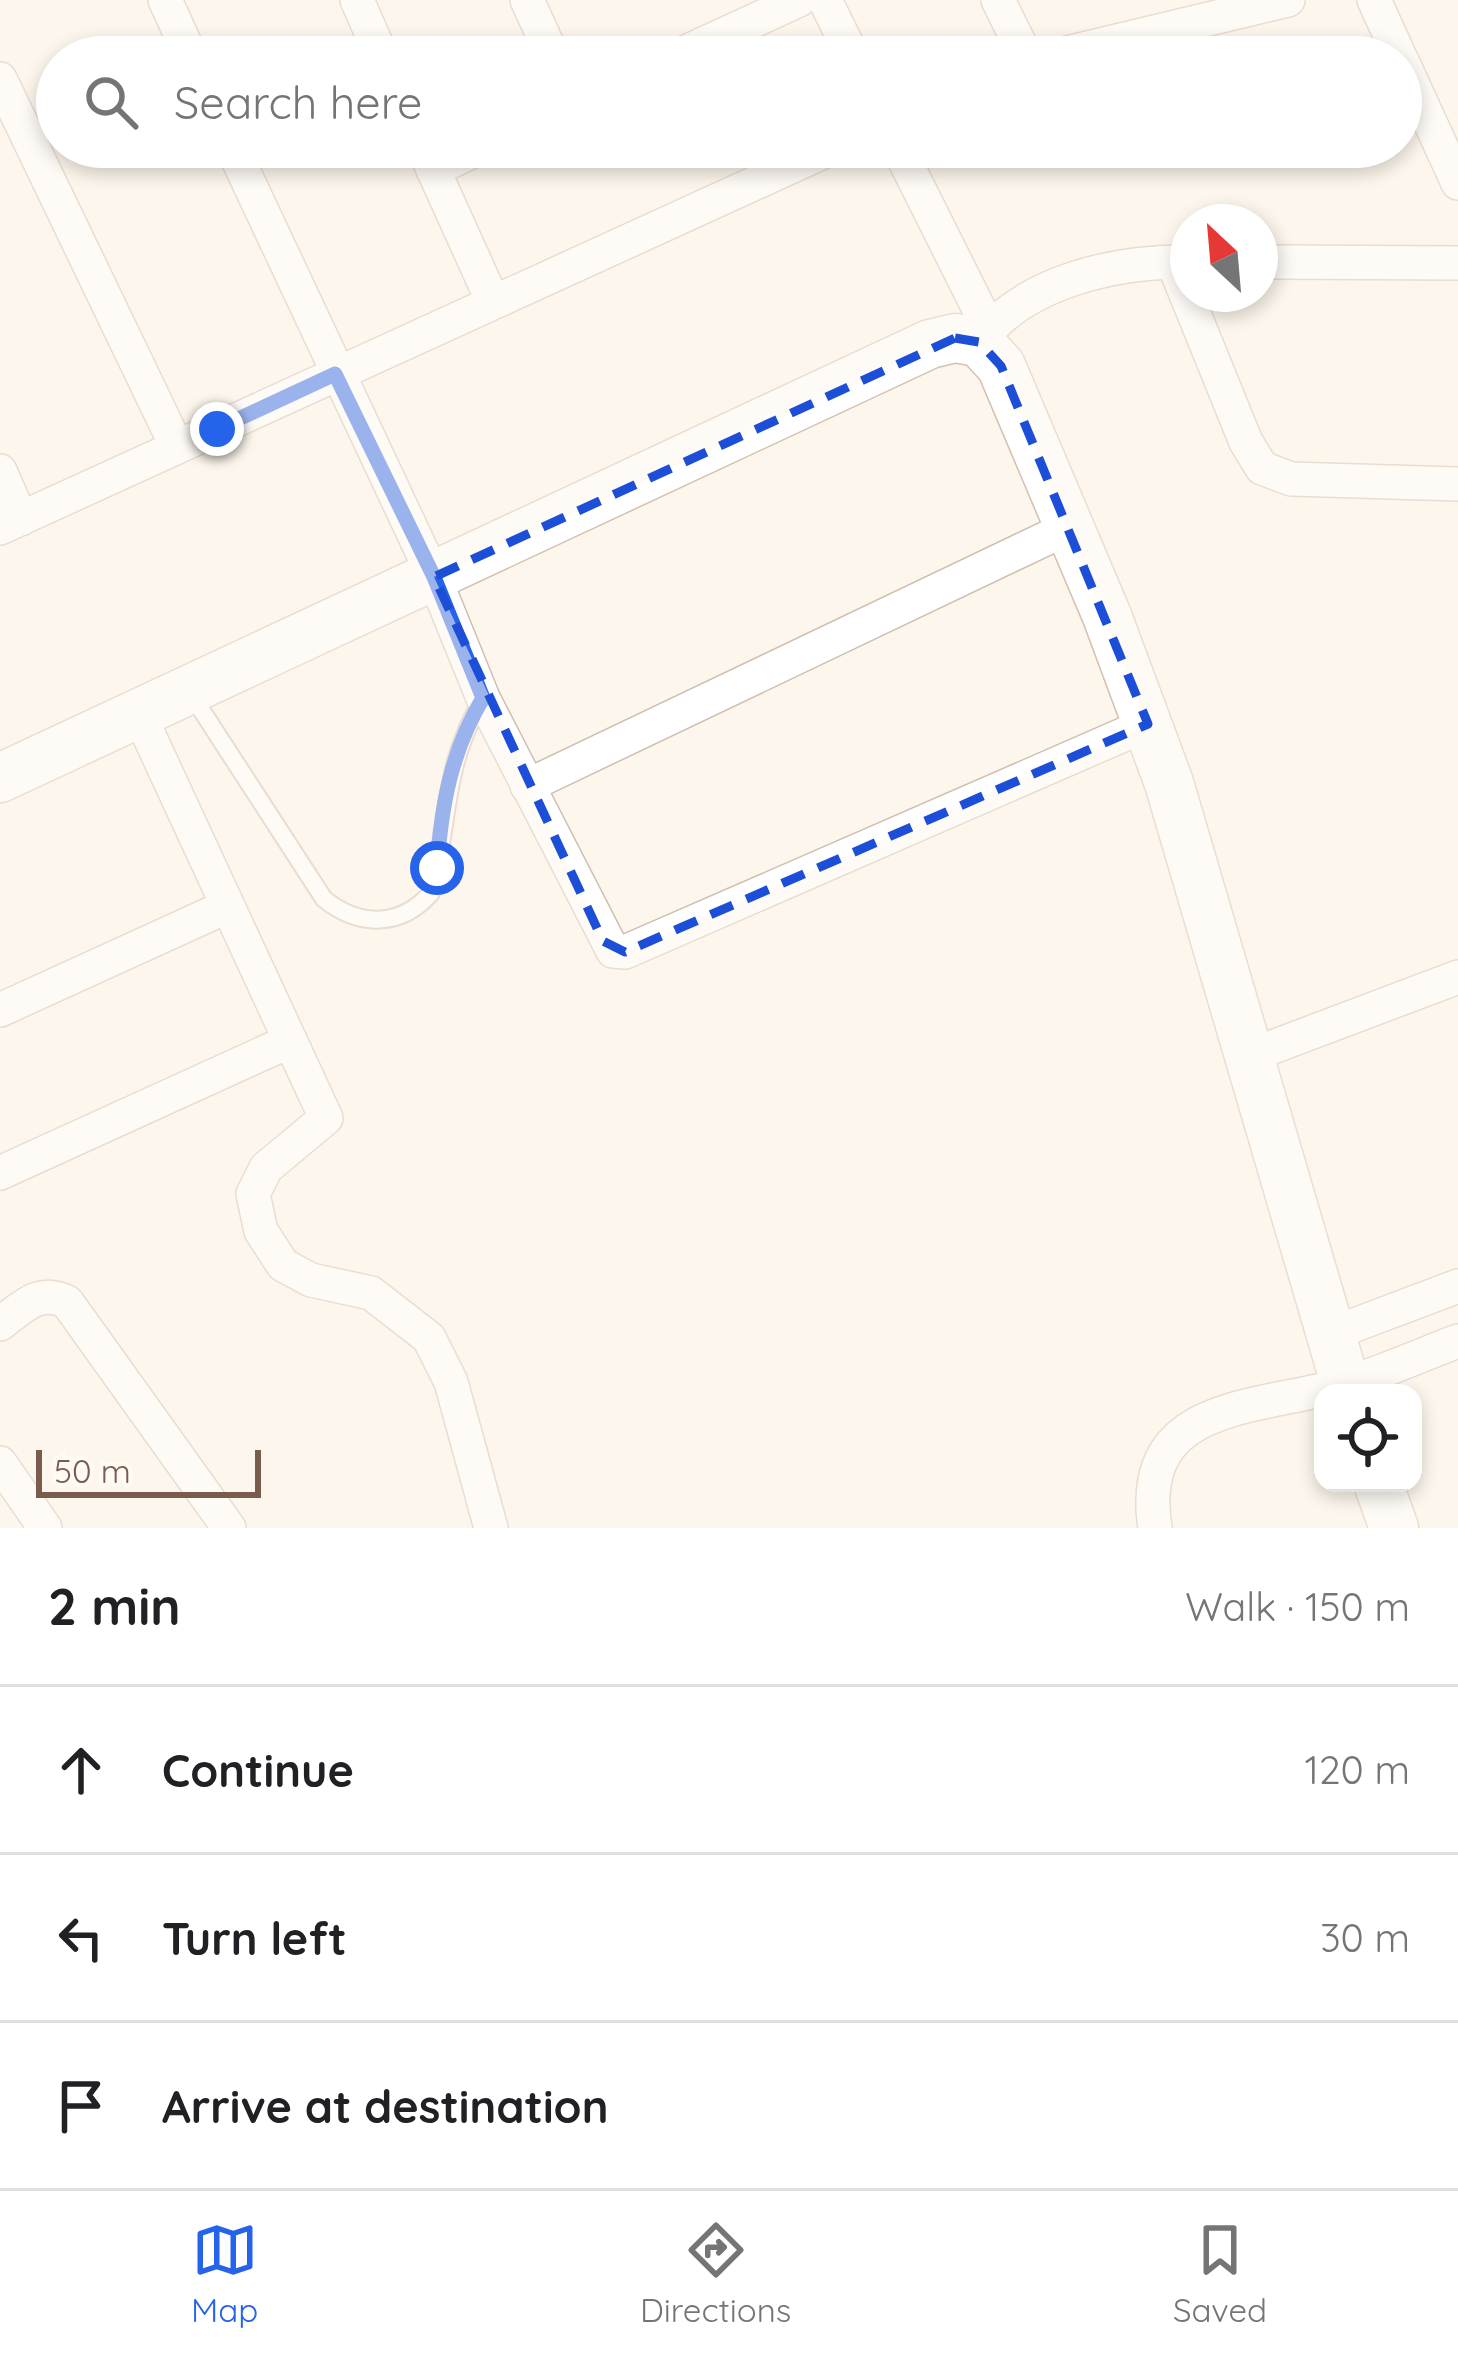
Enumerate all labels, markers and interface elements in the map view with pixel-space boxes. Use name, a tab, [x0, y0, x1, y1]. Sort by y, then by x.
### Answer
search box	[36, 36, 1422, 168]
icon: search	[78, 69, 144, 135]
text: Search here	[174, 74, 422, 130]
north arrow	[1170, 204, 1278, 312]
route end	[190, 402, 244, 456]
route start	[410, 841, 464, 895]
map controls	[1314, 1384, 1422, 1492]
button: locate	[1314, 1384, 1422, 1492]
scale bar	[36, 1444, 261, 1497]
text: 50 m	[54, 1450, 131, 1491]
text: 2 min	[48, 1574, 181, 1638]
text: Walk · 150 m	[1185, 1582, 1410, 1631]
icon: ahead	[48, 1737, 114, 1803]
text: Continue	[162, 1742, 354, 1798]
text: 120 m	[1305, 1745, 1410, 1794]
icon: left	[48, 1905, 114, 1971]
text: Turn left	[162, 1910, 347, 1966]
text: 30 m	[1320, 1913, 1410, 1962]
icon: arrive	[48, 2073, 114, 2139]
text: Arrive at destination	[162, 2078, 608, 2134]
tab: Map	[191, 2217, 258, 2330]
tab: Directions	[640, 2217, 791, 2330]
tab: Saved	[1173, 2217, 1267, 2330]

